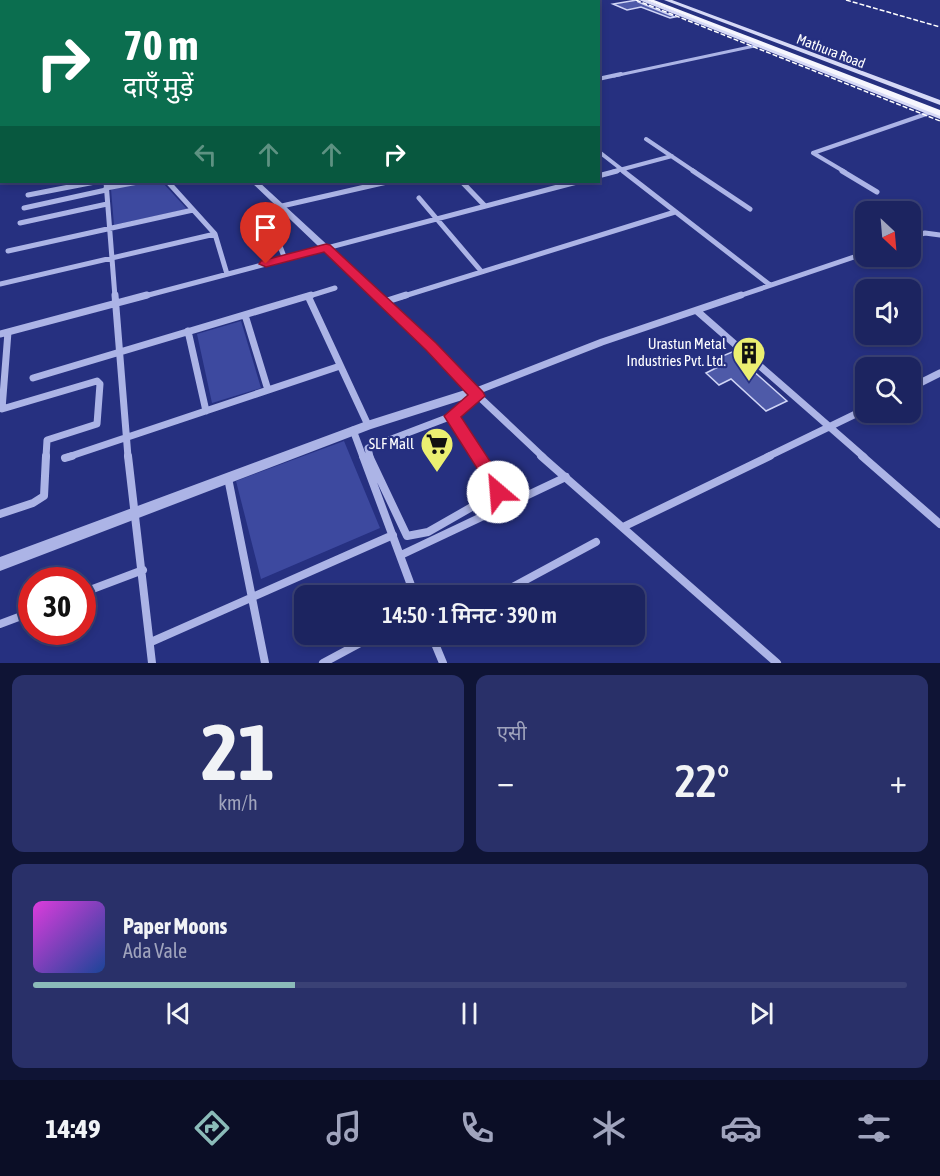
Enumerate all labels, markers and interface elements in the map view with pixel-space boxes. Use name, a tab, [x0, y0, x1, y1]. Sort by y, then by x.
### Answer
text: 70 m	[123, 21, 198, 69]
icon: right	[24, 24, 102, 102]
street label: Mathura Road	[794, 31, 868, 71]
text: दाएँ मुड़ें	[123, 71, 194, 102]
icon: left	[189, 138, 222, 171]
icon: ahead	[252, 138, 285, 171]
icon: ahead	[315, 138, 348, 171]
icon: right	[378, 138, 411, 171]
north arrow	[855, 201, 921, 267]
map controls	[855, 201, 921, 423]
pin	[240, 202, 291, 264]
icon: arrive	[249, 211, 282, 244]
button: sound	[855, 279, 921, 345]
place label: Urastun Metal Industries Pvt. Ltd.	[627, 335, 726, 369]
building icon: Urastun Metal Industries Pvt. Ltd.	[731, 335, 767, 382]
button: search	[855, 357, 921, 423]
supermarket icon: SLF Mall	[419, 426, 455, 473]
place label: SLF Mall	[369, 435, 414, 452]
position arrow	[466, 460, 530, 524]
speed limit sign: 30	[18, 567, 96, 645]
text: 14:50 · 1 मिनट · 390 m	[382, 602, 557, 628]
text: 21	[201, 707, 275, 797]
text: एसी	[497, 721, 527, 744]
text: 22°	[675, 755, 729, 807]
text: −	[497, 762, 514, 800]
text: +	[890, 762, 907, 800]
text: km/h	[218, 791, 258, 814]
text: Paper Moons	[123, 913, 227, 939]
text: Ada Vale	[123, 939, 187, 962]
icon: previous	[162, 997, 195, 1030]
icon: pause	[453, 997, 486, 1030]
icon: next	[745, 997, 778, 1030]
icon: directions	[191, 1107, 233, 1149]
icon: music	[323, 1107, 365, 1149]
icon: phone	[456, 1107, 498, 1149]
icon: climate	[588, 1107, 630, 1149]
icon: car	[720, 1107, 762, 1149]
icon: filters	[853, 1107, 895, 1149]
text: 14:49	[45, 1113, 101, 1144]

